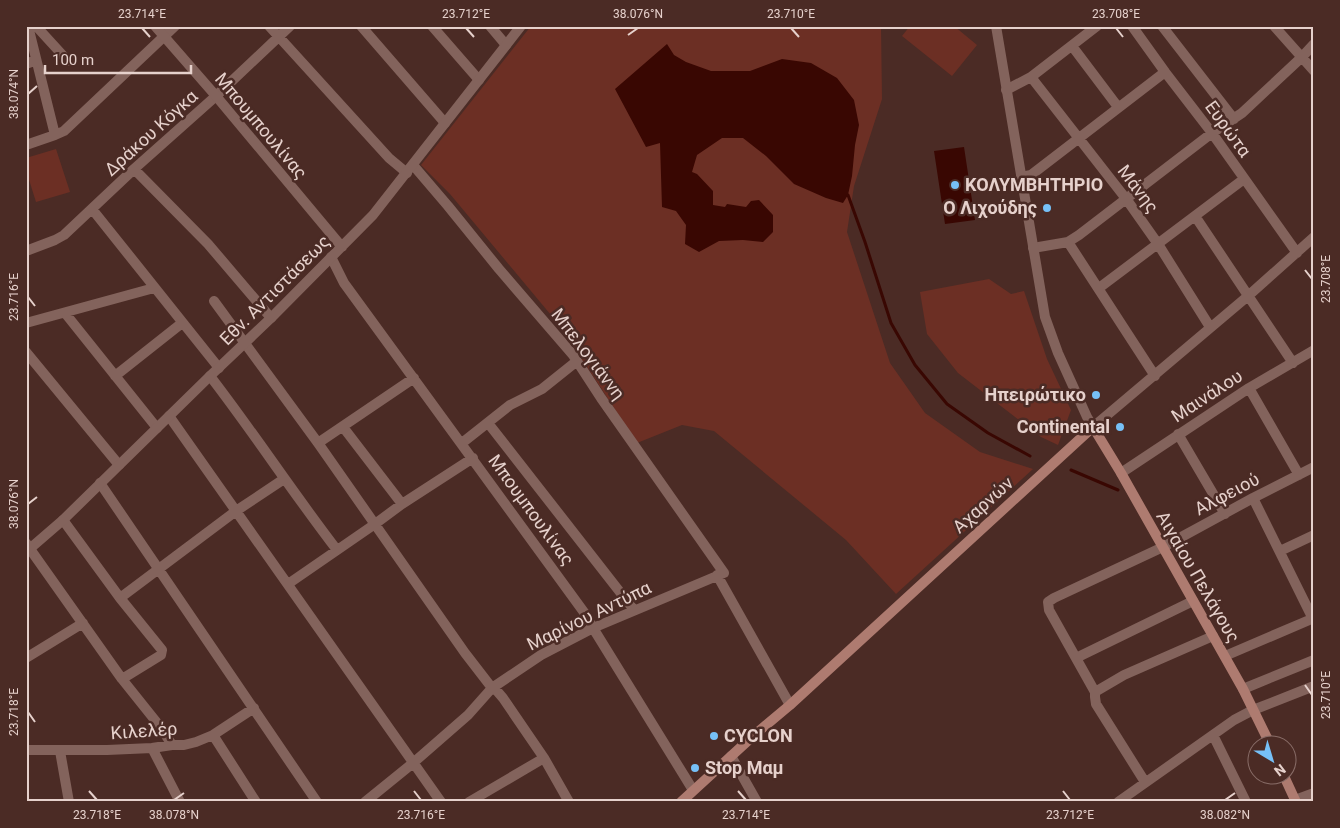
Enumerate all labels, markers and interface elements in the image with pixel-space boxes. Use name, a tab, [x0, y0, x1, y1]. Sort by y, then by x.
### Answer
text: 23.714°E	[118, 7, 166, 21]
text: 23.712°E	[442, 7, 490, 21]
text: 38.076°N	[613, 7, 663, 21]
text: 23.710°E	[767, 7, 815, 21]
text: 23.708°E	[1092, 7, 1140, 21]
scale bar	[45, 42, 191, 74]
text: 100 m	[52, 51, 94, 69]
street label: Μπουμπουλίνας	[211, 68, 312, 183]
text: 38.074°N	[7, 69, 21, 119]
street label: Δράκου Κόγκα	[100, 85, 202, 180]
street label: Ευρώτα	[1201, 97, 1256, 162]
street label: Μάνης	[1114, 161, 1163, 217]
place label: ΚΟΛΥΜΒΗΤΗΡΙΟ	[965, 174, 1103, 195]
marker: ΚΟΛΥΜΒΗΤΗΡΙΟ	[949, 179, 961, 191]
place label: Ο Λιχούδης	[943, 197, 1037, 219]
marker: Ο Λιχούδης	[1041, 202, 1053, 214]
street label: Εθν. Αντιστάσεως	[215, 230, 334, 349]
text: 23.708°E	[1319, 255, 1333, 303]
text: 23.716°E	[7, 273, 21, 321]
street label: Μπελογιάννη	[547, 304, 630, 403]
street label: Μαινάλου	[1167, 365, 1246, 426]
place label: Ηπειρώτικο	[984, 384, 1086, 405]
marker: Ηπειρώτικο	[1090, 389, 1102, 401]
place label: Continental	[1017, 416, 1110, 437]
marker: Continental	[1114, 421, 1126, 433]
street label: Μπουμπουλίνας	[484, 450, 579, 569]
street label: Αλφειού	[1191, 468, 1263, 519]
street label: Αχαρνών	[948, 472, 1017, 537]
text: 38.076°N	[7, 479, 21, 529]
street label: Αιγαίου Πελάγους	[1152, 507, 1245, 646]
street label: Μαρίνου Αντύπα	[523, 576, 655, 655]
text: 23.710°E	[1319, 671, 1333, 719]
text: 23.718°E	[7, 688, 21, 736]
street label: Κιλελέρ	[110, 718, 178, 743]
place label: CYCLON	[724, 725, 793, 746]
marker: CYCLON	[708, 730, 720, 742]
north arrow	[1248, 736, 1298, 786]
place label: Stop Μαμ	[705, 757, 784, 778]
text: N	[1271, 761, 1289, 780]
marker: Stop Μαμ	[689, 762, 701, 774]
text: 23.718°E	[73, 808, 121, 822]
text: 38.078°N	[149, 808, 199, 822]
text: 23.716°E	[397, 808, 445, 822]
text: 23.714°E	[722, 808, 770, 822]
text: 23.712°E	[1046, 808, 1094, 822]
text: 38.082°N	[1200, 808, 1250, 822]

